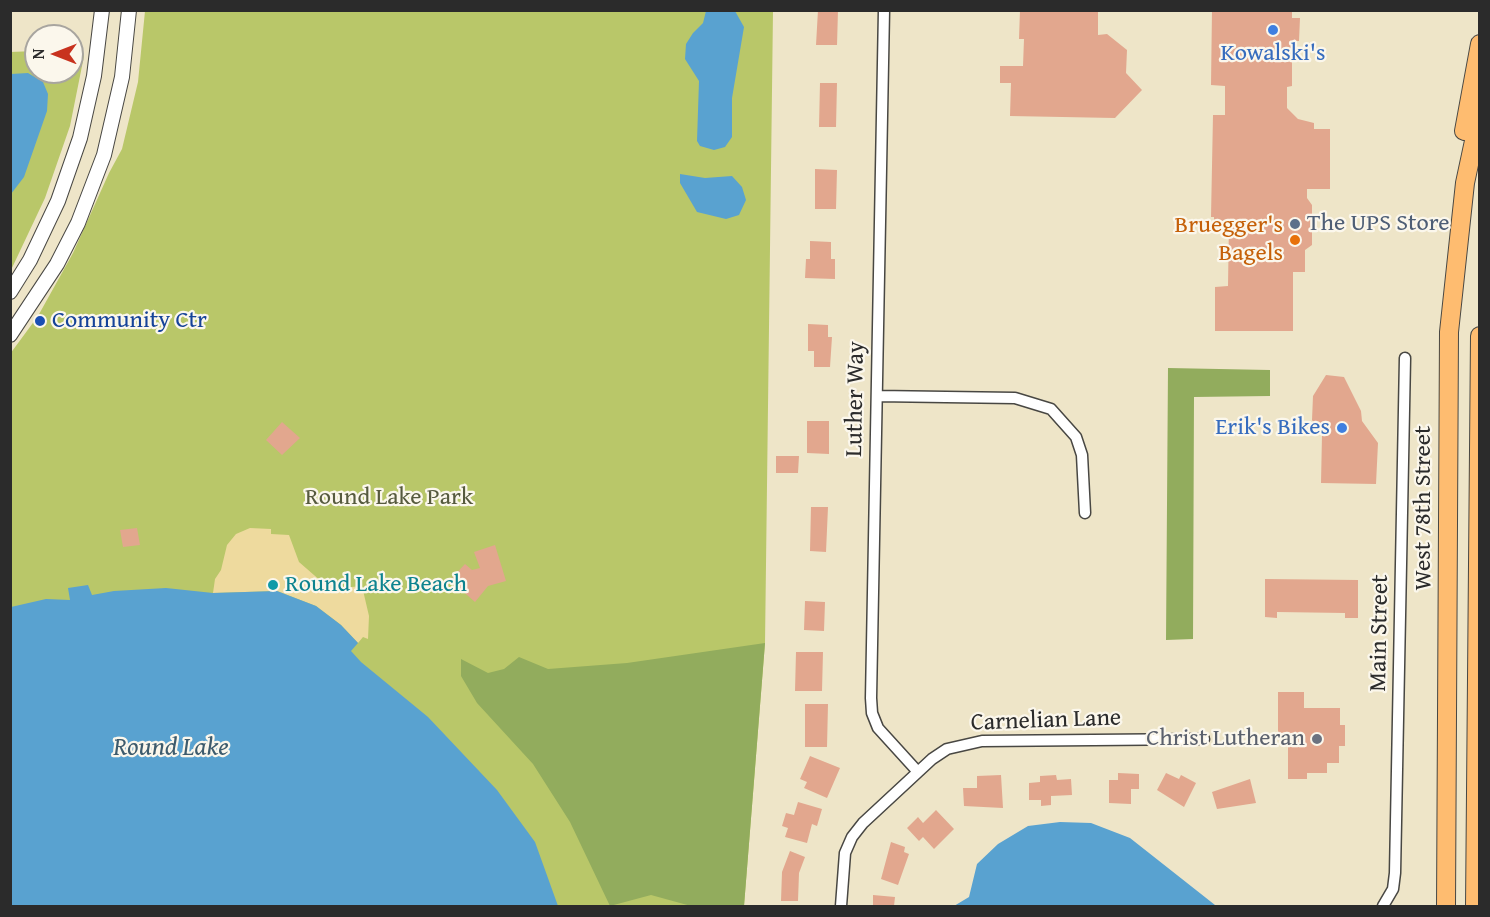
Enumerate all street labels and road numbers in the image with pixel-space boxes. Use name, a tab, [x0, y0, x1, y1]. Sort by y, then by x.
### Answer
street label: Luther Way	[841, 341, 871, 457]
street label: West 78th Street	[1410, 425, 1438, 591]
street label: Main Street	[1365, 574, 1395, 692]
street label: Carnelian Lane	[970, 704, 1122, 738]

